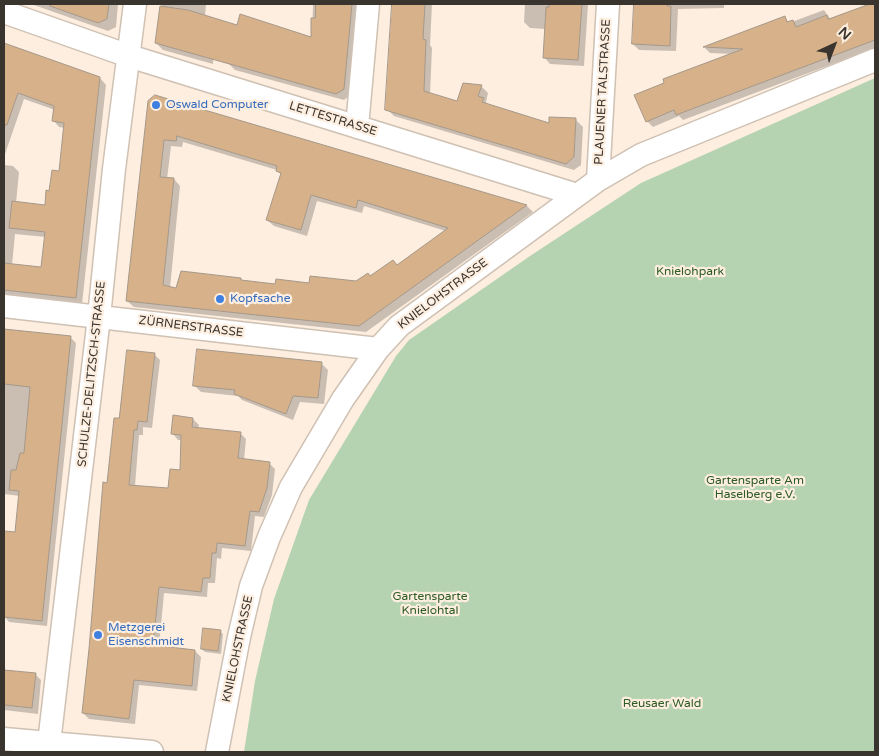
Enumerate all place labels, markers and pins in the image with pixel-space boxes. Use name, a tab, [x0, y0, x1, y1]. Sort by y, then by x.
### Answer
place label: Oswald Computer	[166, 98, 268, 112]
marker: Oswald Computer	[150, 99, 162, 111]
place label: Kopfsache	[230, 292, 290, 306]
marker: Kopfsache	[214, 293, 226, 305]
place label: Metzgerei Eisenschmidt	[108, 621, 184, 649]
marker: Metzgerei Eisenschmidt	[92, 629, 104, 641]

